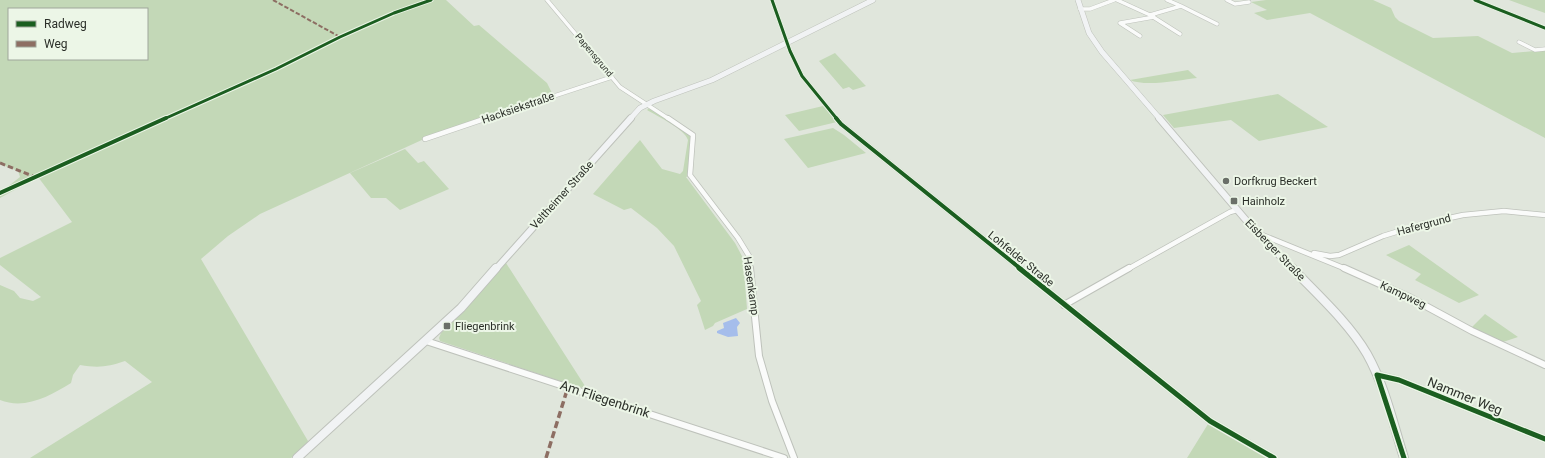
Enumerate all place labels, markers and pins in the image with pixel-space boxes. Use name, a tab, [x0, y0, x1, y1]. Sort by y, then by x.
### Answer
place label: Dorfkrug Beckert	[1234, 175, 1317, 188]
marker: Dorfkrug Beckert	[1221, 176, 1231, 186]
place label: Hainholz	[1242, 195, 1286, 208]
marker: Hainholz	[1229, 196, 1239, 206]
place label: Fliegenbrink	[455, 320, 515, 333]
marker: Fliegenbrink	[442, 321, 452, 331]

